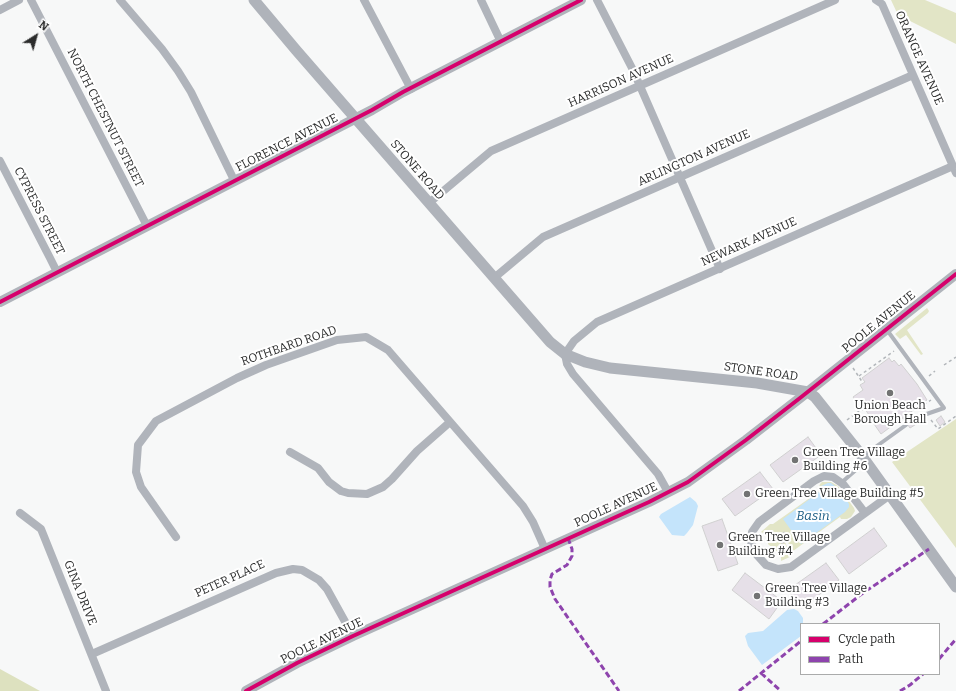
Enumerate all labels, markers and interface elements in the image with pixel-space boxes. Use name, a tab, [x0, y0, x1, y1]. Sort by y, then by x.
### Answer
street label: ORANGE AVENUE	[892, 9, 946, 107]
north arrow	[16, 16, 56, 56]
text: N	[36, 18, 51, 34]
street label: NORTH CHESTNUT STREET	[64, 46, 146, 190]
street label: HARRISON AVENUE	[566, 51, 676, 111]
street label: FLORENCE AVENUE	[234, 111, 340, 175]
street label: ARLINGTON AVENUE	[636, 127, 752, 189]
street label: STONE ROAD	[387, 137, 447, 203]
street label: CYPRESS STREET	[11, 165, 67, 257]
street label: NEWARK AVENUE	[699, 214, 799, 270]
street label: POOLE AVENUE	[839, 288, 919, 356]
street label: ROTHBARD ROAD	[239, 323, 339, 369]
street label: STONE ROAD	[723, 360, 799, 384]
marker: Union Beach Borough Hall	[885, 388, 895, 398]
place label: Union Beach Borough Hall	[853, 399, 927, 427]
place label: Green Tree Village Building #6	[803, 446, 905, 474]
marker: Green Tree Village Building #6	[790, 455, 800, 465]
street label: POOLE AVENUE	[572, 479, 660, 531]
place label: Green Tree Village Building #5	[755, 487, 923, 501]
marker: Green Tree Village Building #5	[742, 489, 752, 499]
water label: Basin	[796, 508, 830, 524]
place label: Green Tree Village Building #4	[728, 531, 830, 559]
marker: Green Tree Village Building #4	[715, 540, 725, 550]
street label: PETER PLACE	[193, 557, 267, 601]
street label: GINA DRIVE	[60, 558, 100, 628]
place label: Green Tree Village Building #3	[765, 582, 867, 610]
marker: Green Tree Village Building #3	[752, 591, 762, 601]
street label: POOLE AVENUE	[278, 615, 366, 667]
legend	[800, 623, 940, 675]
text: Cycle path	[838, 632, 895, 646]
text: Path	[838, 652, 863, 666]

